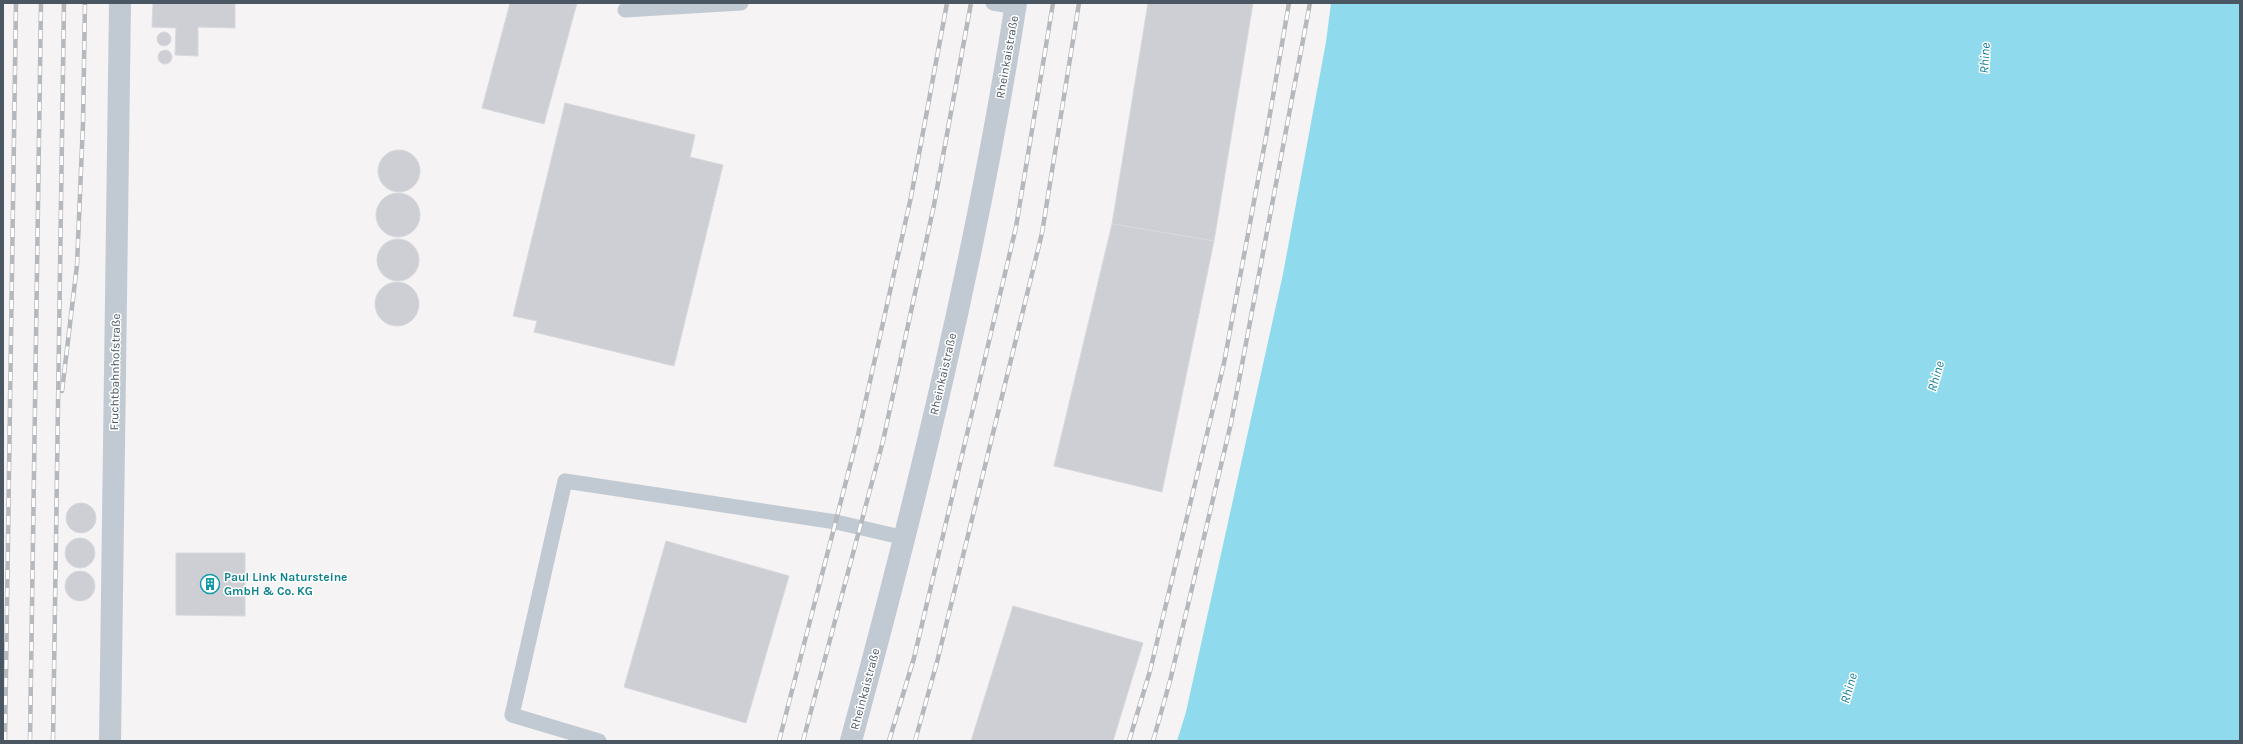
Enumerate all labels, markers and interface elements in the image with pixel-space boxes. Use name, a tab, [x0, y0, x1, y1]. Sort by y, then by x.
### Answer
street label: Rheinkaistraße	[993, 15, 1021, 99]
water label: Rhine	[1976, 42, 1993, 74]
street label: Fruchtbahnhofstraße	[107, 313, 123, 431]
street label: Rheinkaistraße	[927, 332, 959, 416]
water label: Rhine	[1924, 359, 1947, 393]
place label: Paul Link Natursteine GmbH & Co. KG	[224, 570, 347, 598]
building icon: Paul Link Natursteine GmbH & Co. KG	[199, 573, 221, 595]
street label: Rheinkaistraße	[847, 647, 883, 731]
water label: Rhine	[1837, 671, 1860, 705]

